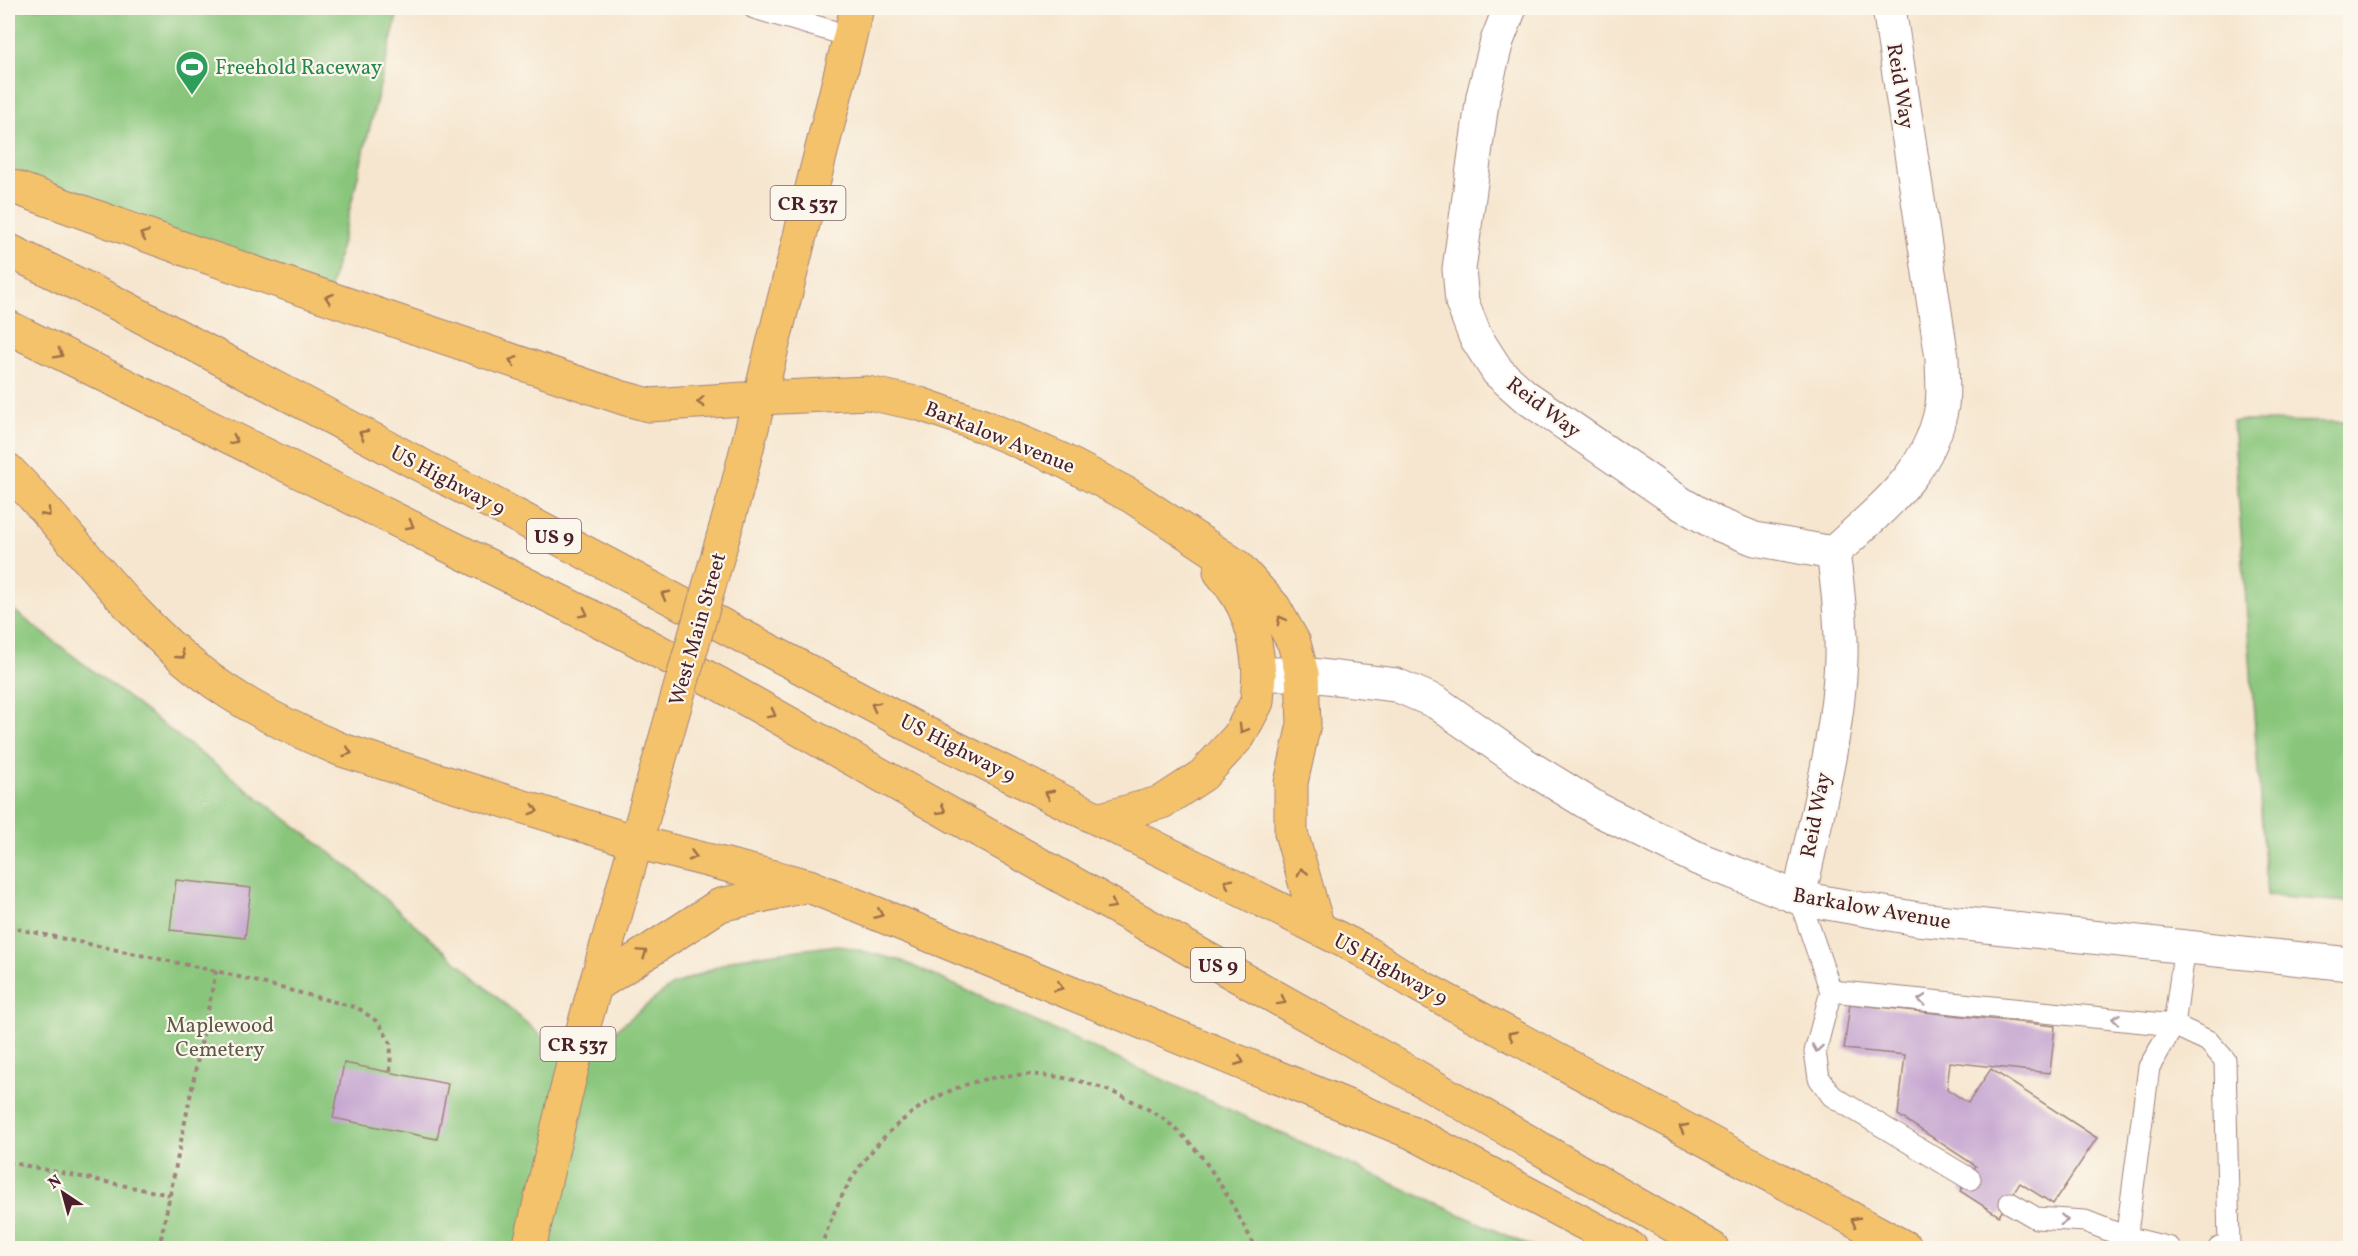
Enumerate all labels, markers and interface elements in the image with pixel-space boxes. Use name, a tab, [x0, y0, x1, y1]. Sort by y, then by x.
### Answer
street label: Reid Way	[1878, 41, 1921, 132]
sports icon: Freehold Raceway	[174, 49, 210, 96]
place label: Freehold Raceway	[215, 54, 383, 83]
road number: CR 537	[770, 186, 846, 220]
one-way arrow	[140, 229, 150, 242]
one-way arrow	[324, 293, 335, 306]
one-way arrow	[53, 347, 64, 358]
one-way arrow	[508, 356, 519, 369]
street label: Reid Way	[1500, 371, 1587, 446]
one-way arrow	[697, 395, 706, 408]
street label: Barkalow Avenue	[920, 395, 1079, 482]
one-way arrow	[359, 430, 370, 442]
one-way arrow	[228, 432, 239, 444]
street label: US Highway 9	[385, 439, 510, 524]
one-way arrow	[40, 506, 51, 517]
one-way arrow	[403, 518, 414, 530]
road number: US 9	[527, 519, 581, 553]
street label: West Main Street	[663, 549, 734, 709]
one-way arrow	[661, 591, 672, 602]
one-way arrow	[578, 605, 589, 617]
one-way arrow	[1277, 616, 1288, 626]
one-way arrow	[174, 648, 184, 659]
one-way arrow	[870, 702, 881, 713]
one-way arrow	[766, 707, 777, 718]
street label: US Highway 9	[894, 708, 1020, 791]
one-way arrow	[1238, 722, 1250, 733]
one-way arrow	[342, 745, 353, 757]
street label: Reid Way	[1794, 769, 1839, 860]
one-way arrow	[1044, 789, 1055, 801]
one-way arrow	[936, 802, 946, 814]
one-way arrow	[528, 803, 539, 815]
one-way arrow	[687, 849, 698, 861]
one-way arrow	[1297, 867, 1310, 877]
one-way arrow	[1224, 879, 1235, 890]
street label: Barkalow Avenue	[1790, 881, 1953, 938]
one-way arrow	[1106, 898, 1116, 909]
one-way arrow	[872, 907, 883, 919]
street label: US Highway 9	[1328, 927, 1453, 1014]
road number: US 9	[1191, 948, 1245, 982]
one-way arrow	[637, 949, 648, 960]
one-way arrow	[1053, 980, 1064, 992]
one-way arrow	[1276, 994, 1286, 1005]
one-way arrow	[1917, 994, 1926, 1007]
park label: Maplewood Cemetery	[166, 1012, 274, 1065]
one-way arrow	[2111, 1013, 2120, 1026]
road number: CR 537	[540, 1027, 616, 1061]
one-way arrow	[1507, 1031, 1518, 1042]
one-way arrow	[1811, 1042, 1824, 1052]
one-way arrow	[1234, 1054, 1244, 1067]
one-way arrow	[1679, 1124, 1689, 1135]
north arrow	[33, 1163, 93, 1223]
text: N	[44, 1170, 67, 1195]
one-way arrow	[2060, 1213, 2069, 1226]
one-way arrow	[1851, 1217, 1861, 1228]

